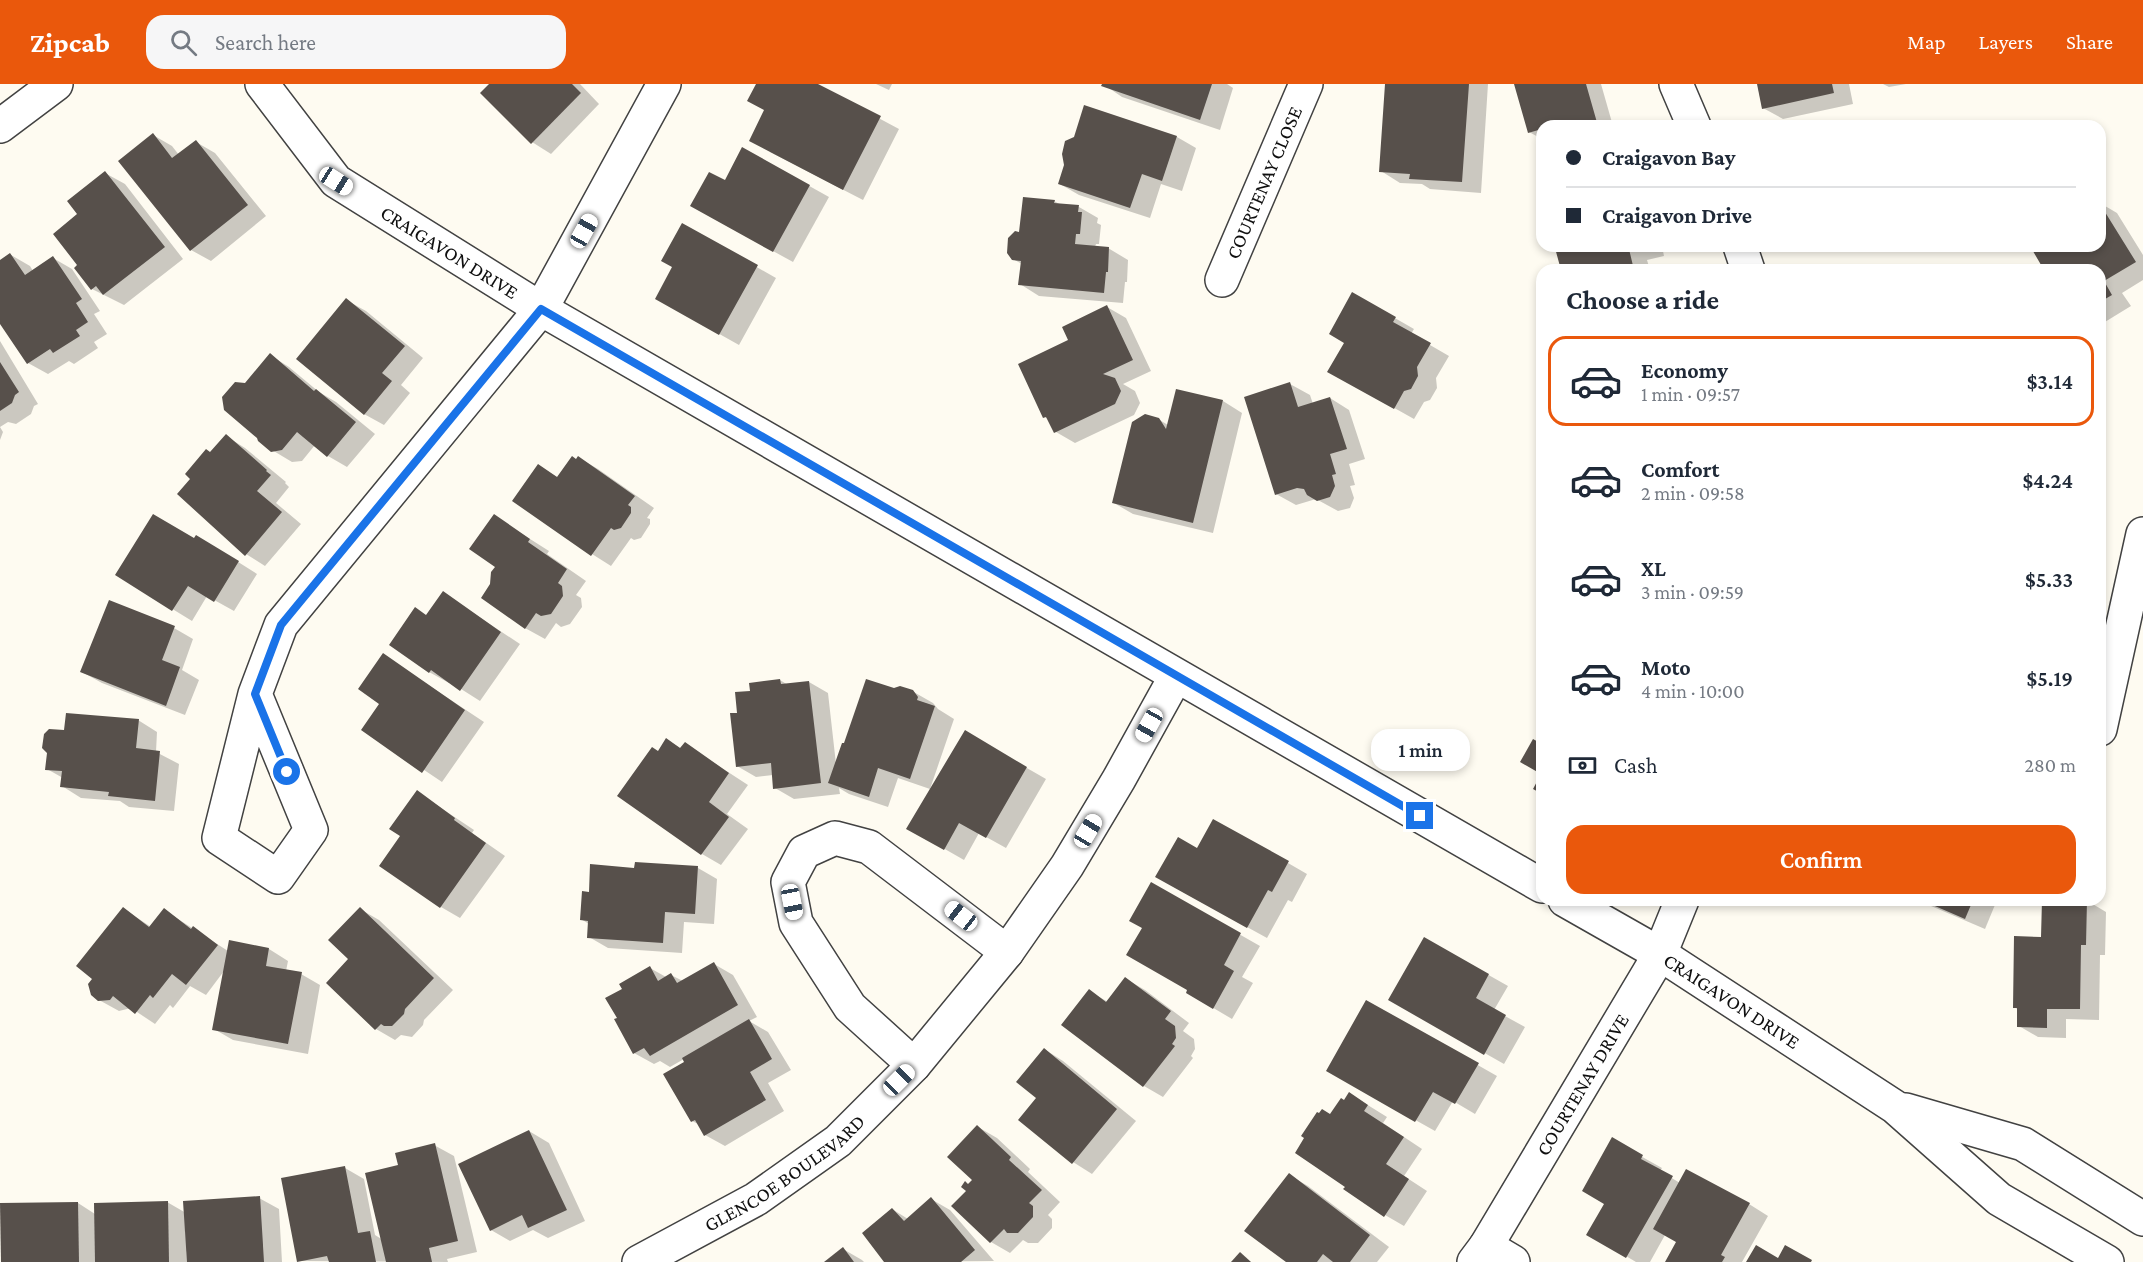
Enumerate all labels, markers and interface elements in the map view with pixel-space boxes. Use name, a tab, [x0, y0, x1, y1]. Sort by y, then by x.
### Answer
search box	[146, 15, 566, 69]
icon: search	[167, 26, 200, 59]
text: Zipcab	[30, 27, 110, 58]
text: Search here	[215, 30, 316, 55]
text: Map	[1907, 30, 1946, 54]
text: Layers	[1979, 30, 2033, 54]
text: Share	[2066, 30, 2113, 54]
street label: COURTENAY CLOSE	[1221, 103, 1306, 262]
text: Craigavon Bay	[1602, 145, 1735, 170]
car	[316, 164, 356, 198]
street label: CRAIGAVON DRIVE	[377, 201, 522, 303]
text: Craigavon Drive	[1602, 203, 1752, 228]
car	[567, 211, 601, 251]
text: Choose a ride	[1566, 285, 1719, 315]
icon: car	[1569, 354, 1623, 408]
text: Economy	[1641, 358, 1728, 383]
text: $3.14	[2027, 369, 2073, 394]
text: 1 min · 09:57	[1641, 383, 1740, 405]
icon: car	[1569, 453, 1623, 507]
text: Comfort	[1641, 457, 1719, 482]
text: $4.24	[2022, 468, 2073, 493]
text: 2 min · 09:58	[1641, 482, 1745, 504]
icon: car	[1569, 552, 1623, 606]
text: XL	[1641, 556, 1666, 581]
text: $5.33	[2025, 567, 2073, 592]
text: 3 min · 09:59	[1641, 581, 1744, 603]
icon: car	[1569, 651, 1623, 705]
text: Moto	[1641, 655, 1691, 680]
text: $5.19	[2027, 666, 2073, 691]
text: 4 min · 10:00	[1641, 680, 1744, 702]
car	[1132, 705, 1166, 745]
callout: 1 min	[1370, 729, 1470, 771]
text: 1 min	[1398, 739, 1443, 761]
icon: cash	[1566, 749, 1599, 782]
text: Cash	[1614, 753, 1658, 778]
text: 280 m	[2025, 754, 2076, 776]
route start	[273, 758, 300, 785]
route end	[1406, 802, 1433, 829]
car	[1071, 811, 1105, 851]
button: Confirm	[1566, 825, 2076, 894]
car	[780, 883, 804, 921]
car	[941, 898, 981, 934]
street label: CRAIGAVON DRIVE	[1660, 949, 1804, 1053]
street label: COURTENAY DRIVE	[1532, 1010, 1633, 1159]
car	[880, 1061, 918, 1099]
street label: GLENCOE BOULEVARD	[700, 1110, 869, 1236]

